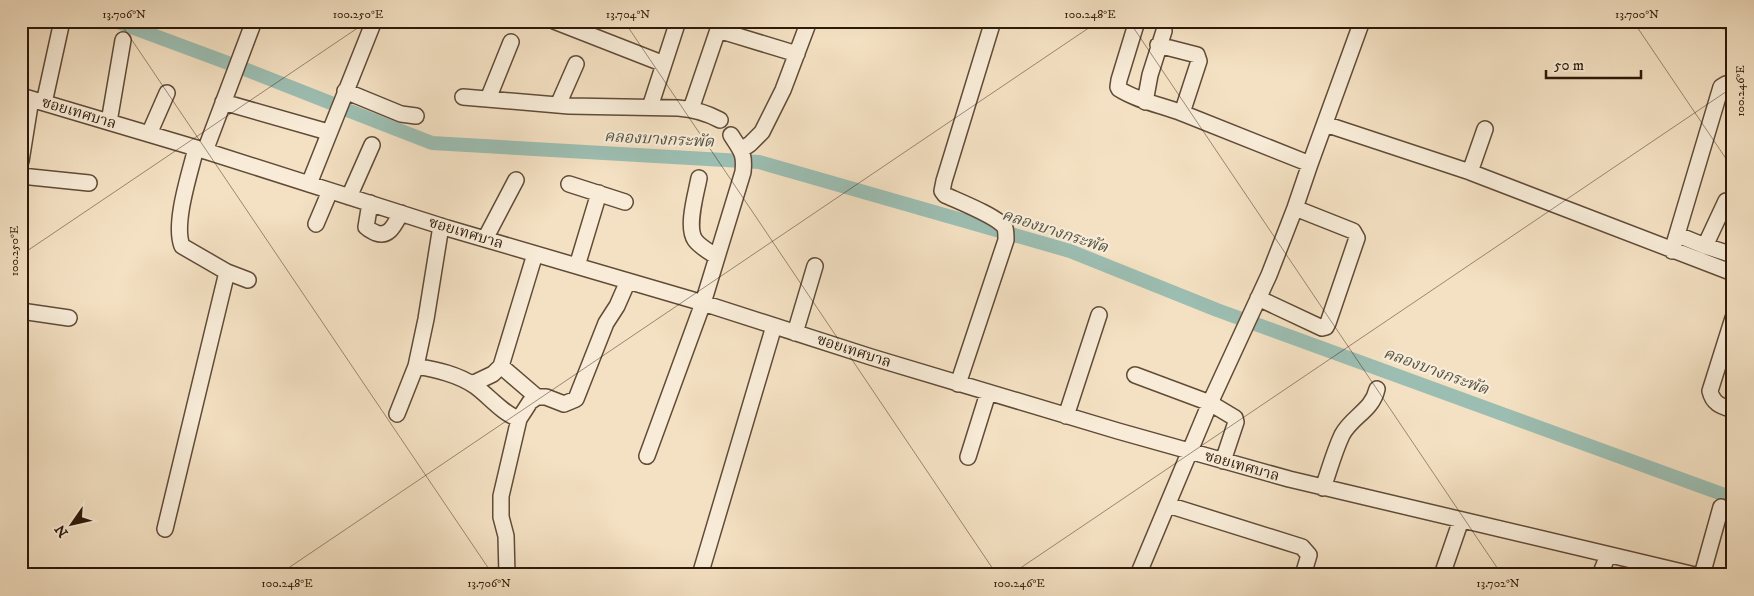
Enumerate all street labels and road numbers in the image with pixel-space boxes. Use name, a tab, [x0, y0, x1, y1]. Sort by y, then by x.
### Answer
street label: ซอยเทศบาล	[39, 93, 119, 133]
street label: ซอยเทศบาล	[426, 213, 506, 253]
street label: ซอยเทศบาล	[814, 330, 894, 372]
street label: ซอยเทศบาล	[1202, 446, 1282, 486]

